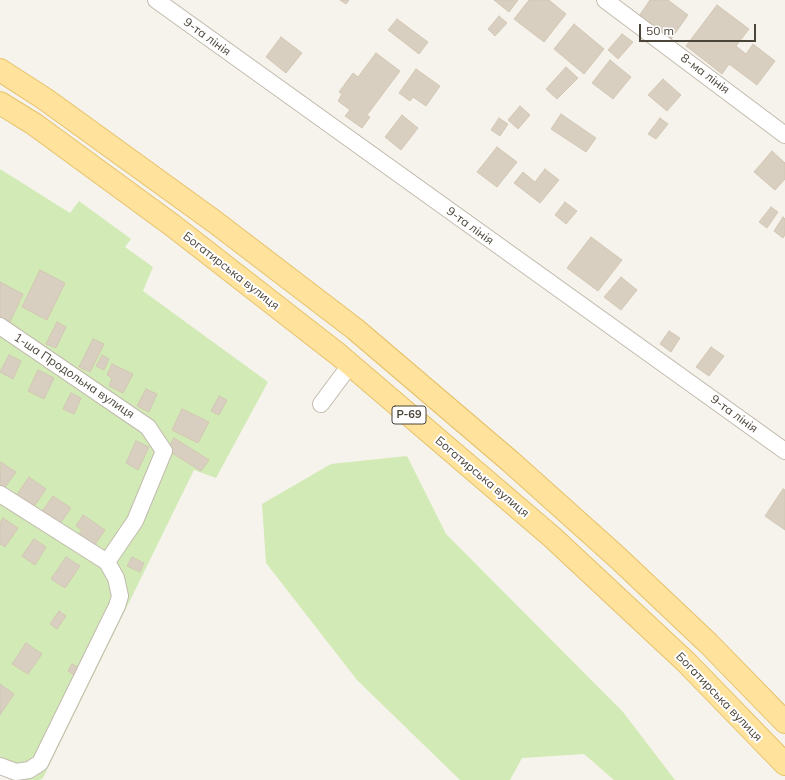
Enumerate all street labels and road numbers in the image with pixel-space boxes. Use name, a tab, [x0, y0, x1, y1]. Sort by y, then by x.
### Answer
street label: 9-та лінія	[181, 15, 233, 59]
street label: 8-ма лінія	[678, 51, 732, 97]
street label: 9-та лінія	[444, 204, 496, 248]
street label: Богатирська вулиця	[180, 229, 282, 313]
street label: 1-ша Продольна вулиця	[11, 330, 137, 422]
street label: 9-та лінія	[708, 392, 760, 436]
road number: Р-69	[392, 406, 426, 424]
street label: Богатирська вулиця	[432, 434, 532, 520]
street label: Богатирська вулиця	[673, 649, 765, 745]

